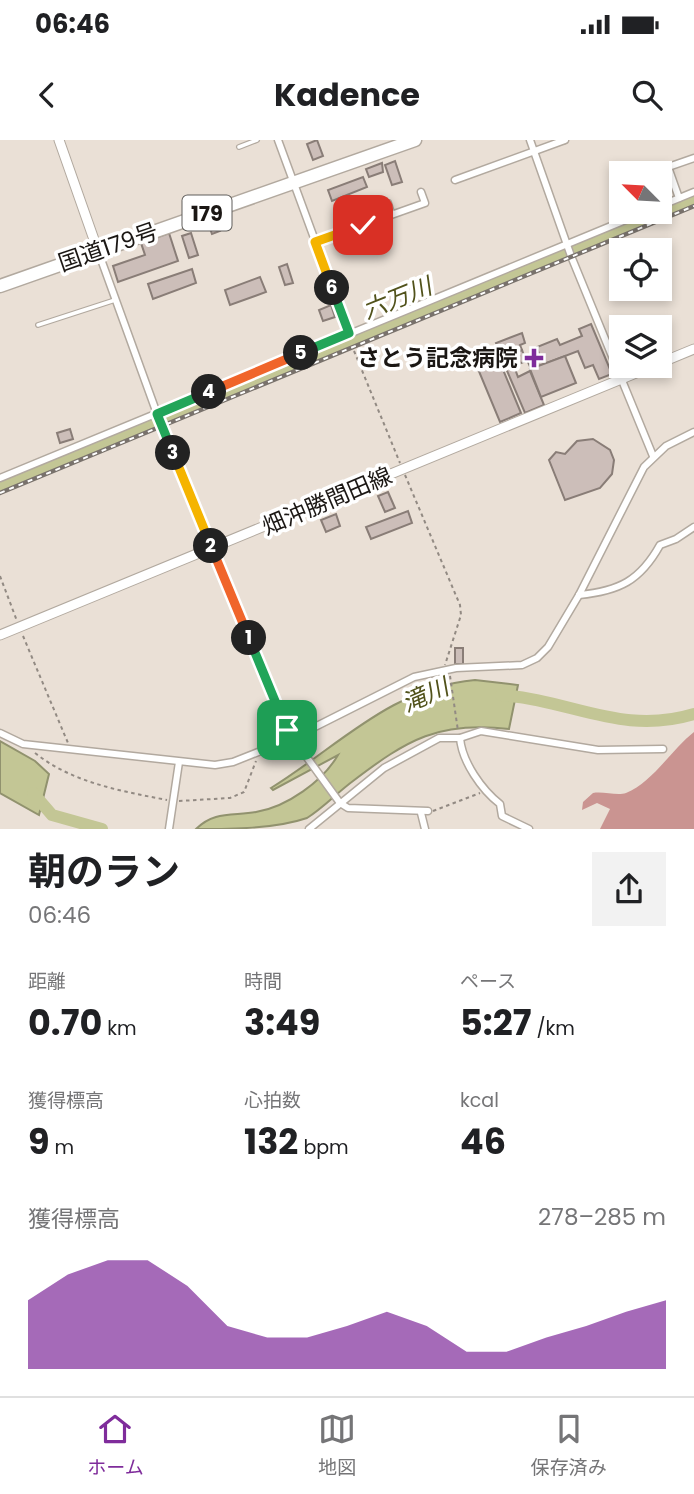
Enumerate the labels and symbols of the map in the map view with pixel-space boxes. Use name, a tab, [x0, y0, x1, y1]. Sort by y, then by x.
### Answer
north arrow	[609, 161, 672, 224]
pin	[333, 195, 393, 255]
road number: 179	[182, 196, 232, 230]
street label: 国道179号	[54, 215, 162, 279]
water label: 六万川	[357, 268, 439, 327]
pin: 6	[314, 270, 350, 306]
pin: 5	[284, 336, 318, 370]
place label: さとう記念病院	[357, 342, 518, 374]
marker: さとう記念病院	[524, 348, 544, 368]
pin: 4	[192, 374, 227, 410]
pin: 3	[156, 436, 190, 470]
street label: 畑沖勝間田線	[257, 459, 397, 543]
pin: 2	[194, 528, 228, 564]
pin: 1	[232, 620, 266, 656]
water label: 滝川	[396, 669, 456, 720]
pin	[257, 700, 317, 760]

